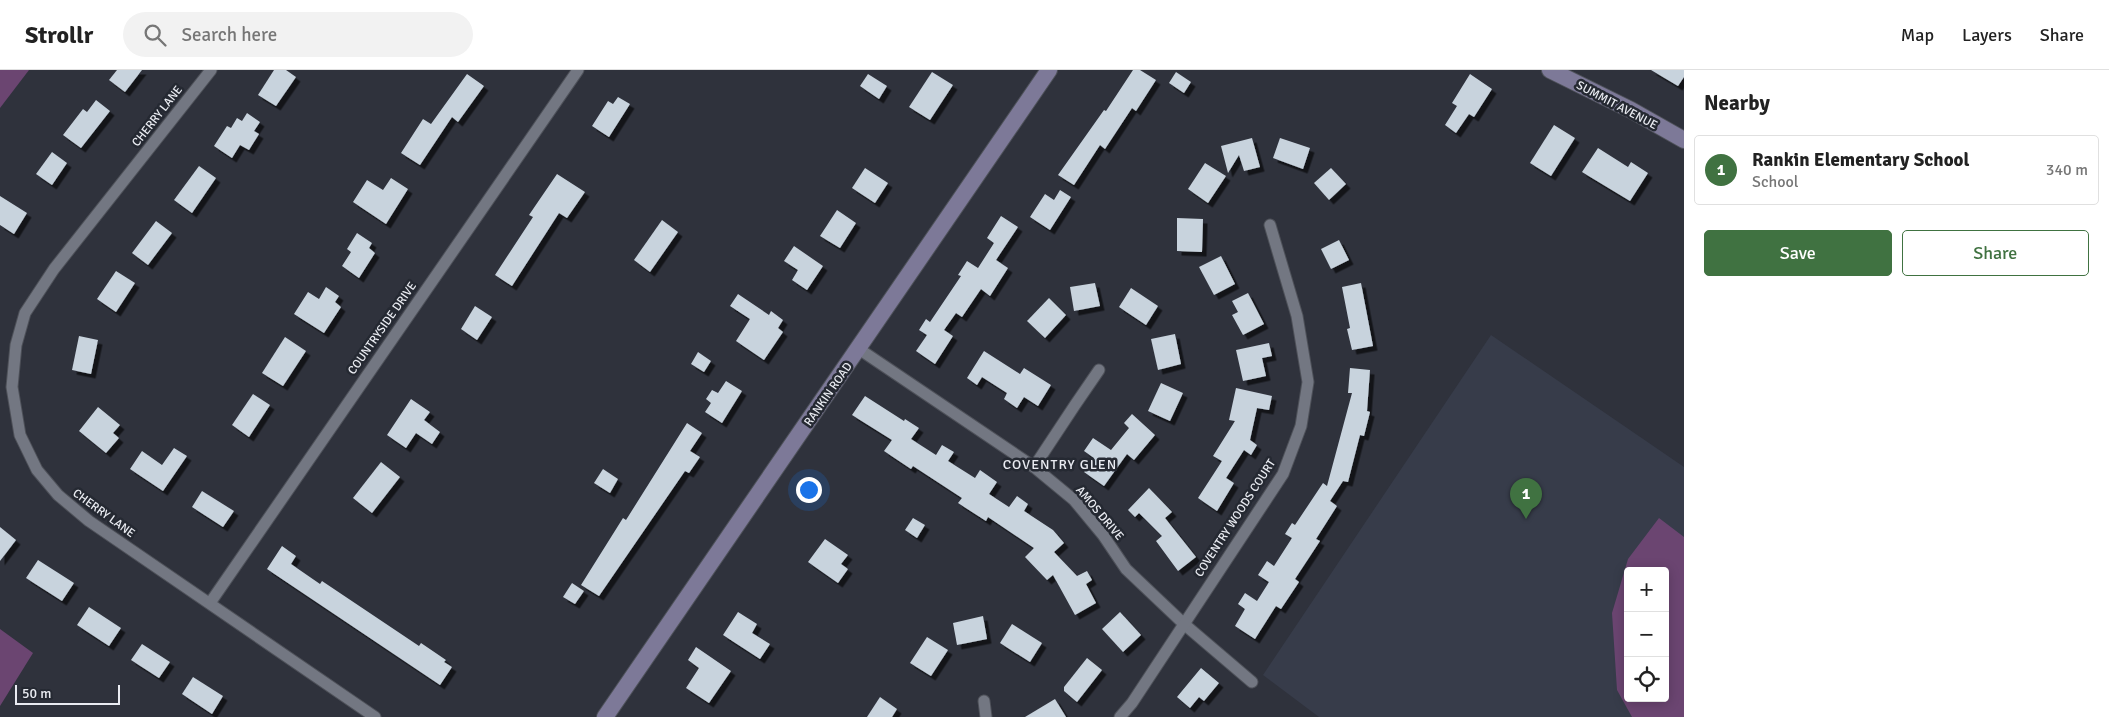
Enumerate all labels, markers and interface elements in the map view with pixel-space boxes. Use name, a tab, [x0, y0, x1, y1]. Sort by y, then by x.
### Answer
search box	[123, 12, 473, 57]
text: Strollr	[25, 20, 93, 50]
icon: search	[141, 21, 169, 49]
text: Search here	[181, 23, 277, 47]
text: Map	[1901, 24, 1934, 46]
text: Layers	[1962, 24, 2012, 46]
text: Share	[2040, 24, 2084, 46]
street label: SUMMIT AVENUE	[1574, 78, 1660, 133]
street label: CHERRY LANE	[129, 83, 186, 150]
text: Nearby	[1704, 90, 1770, 116]
text: Rankin Elementary School	[1752, 148, 1969, 172]
text: 1	[1717, 160, 1725, 180]
text: 340 m	[2046, 160, 2088, 180]
text: School	[1752, 172, 1798, 192]
button: Save	[1704, 230, 1892, 276]
button: Share	[1902, 230, 2089, 276]
street label: COUNTRYSIDE DRIVE	[345, 279, 420, 377]
street label: RANKIN ROAD	[801, 359, 856, 429]
district label: COVENTRY GLEN	[1003, 456, 1117, 473]
street label: COVENTRY WOODS COURT	[1192, 457, 1279, 580]
your location	[796, 477, 822, 503]
pin: 1	[1510, 478, 1542, 519]
street label: AMOS DRIVE	[1073, 483, 1127, 544]
street label: CHERRY LANE	[70, 486, 138, 541]
map controls	[1624, 567, 1669, 702]
button: +	[1624, 567, 1669, 612]
button: −	[1624, 612, 1669, 657]
button: locate	[1624, 657, 1669, 702]
scale bar	[15, 682, 120, 705]
text: 50 m	[22, 685, 51, 702]

